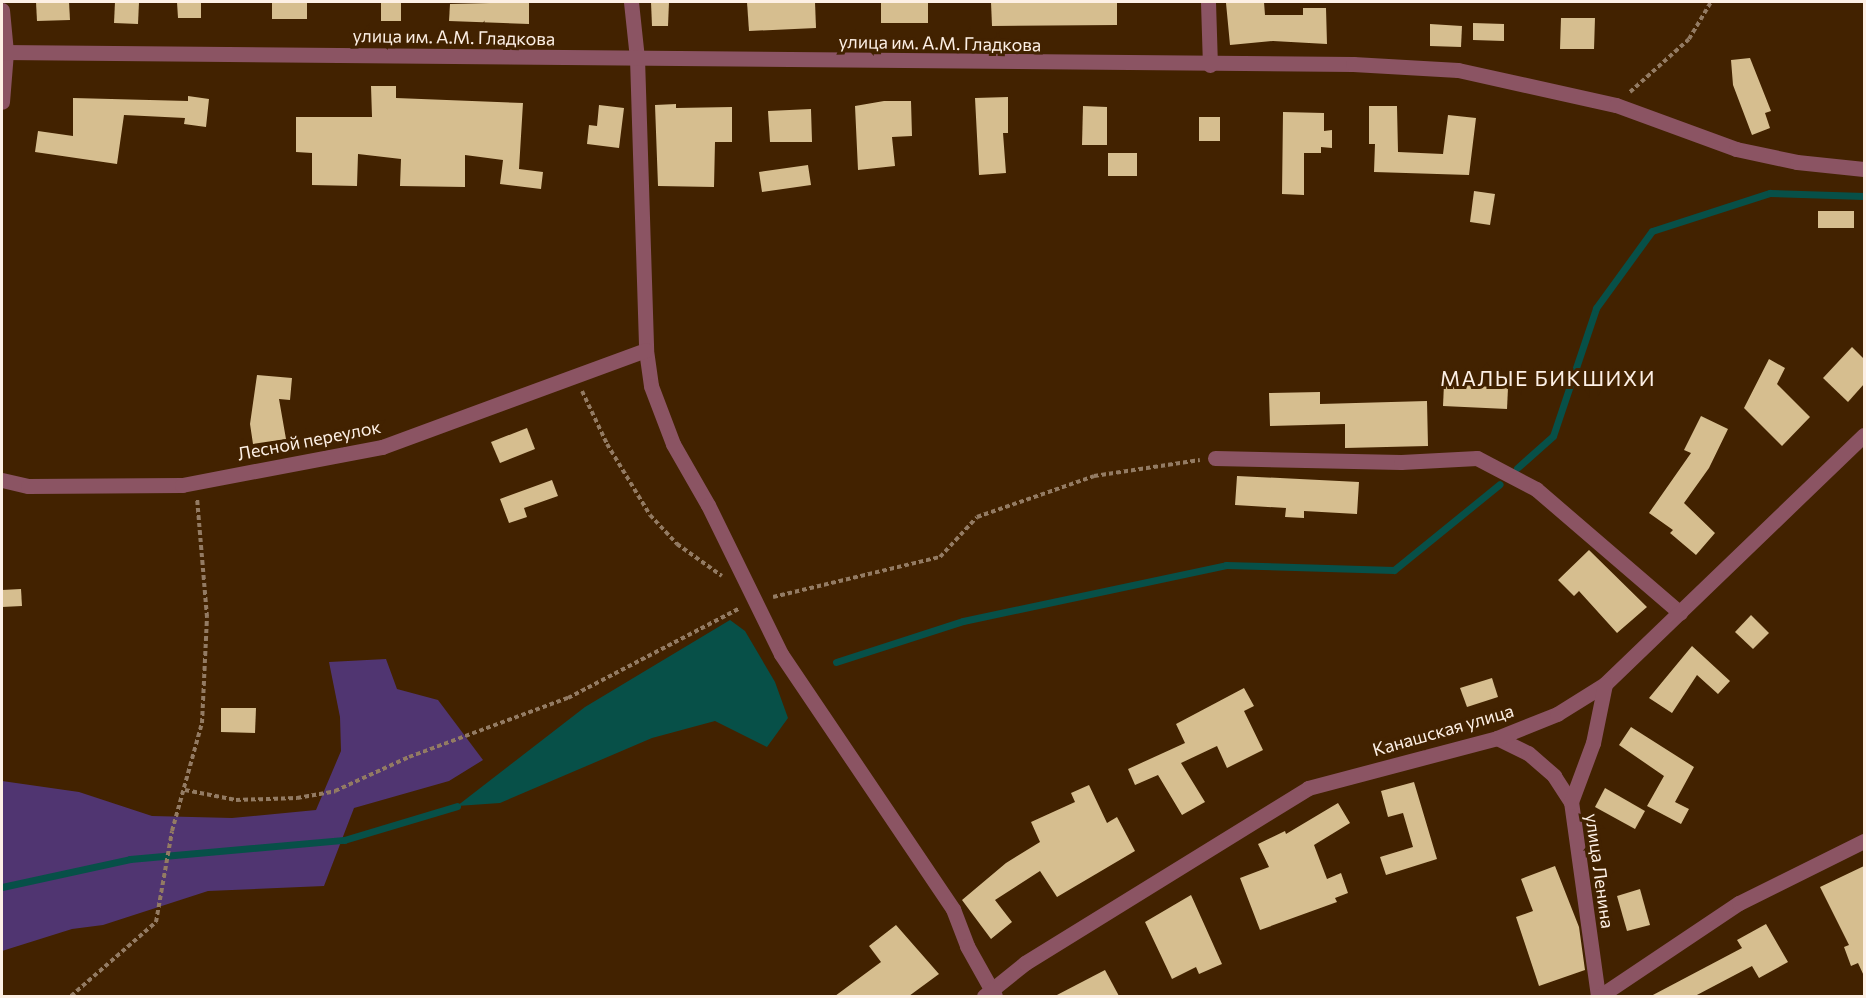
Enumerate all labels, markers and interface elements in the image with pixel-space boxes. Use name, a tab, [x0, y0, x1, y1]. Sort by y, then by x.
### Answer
street label: улица им. А.М. Гладкова	[353, 24, 555, 50]
street label: улица им. А.М. Гладкова	[839, 30, 1041, 56]
district label: МАЛЫЕ БИКШИХИ	[1440, 365, 1656, 391]
street label: Лесной переулок	[235, 415, 383, 465]
street label: Канашская улица	[1370, 700, 1516, 760]
street label: улица Ленина	[1581, 812, 1619, 930]

